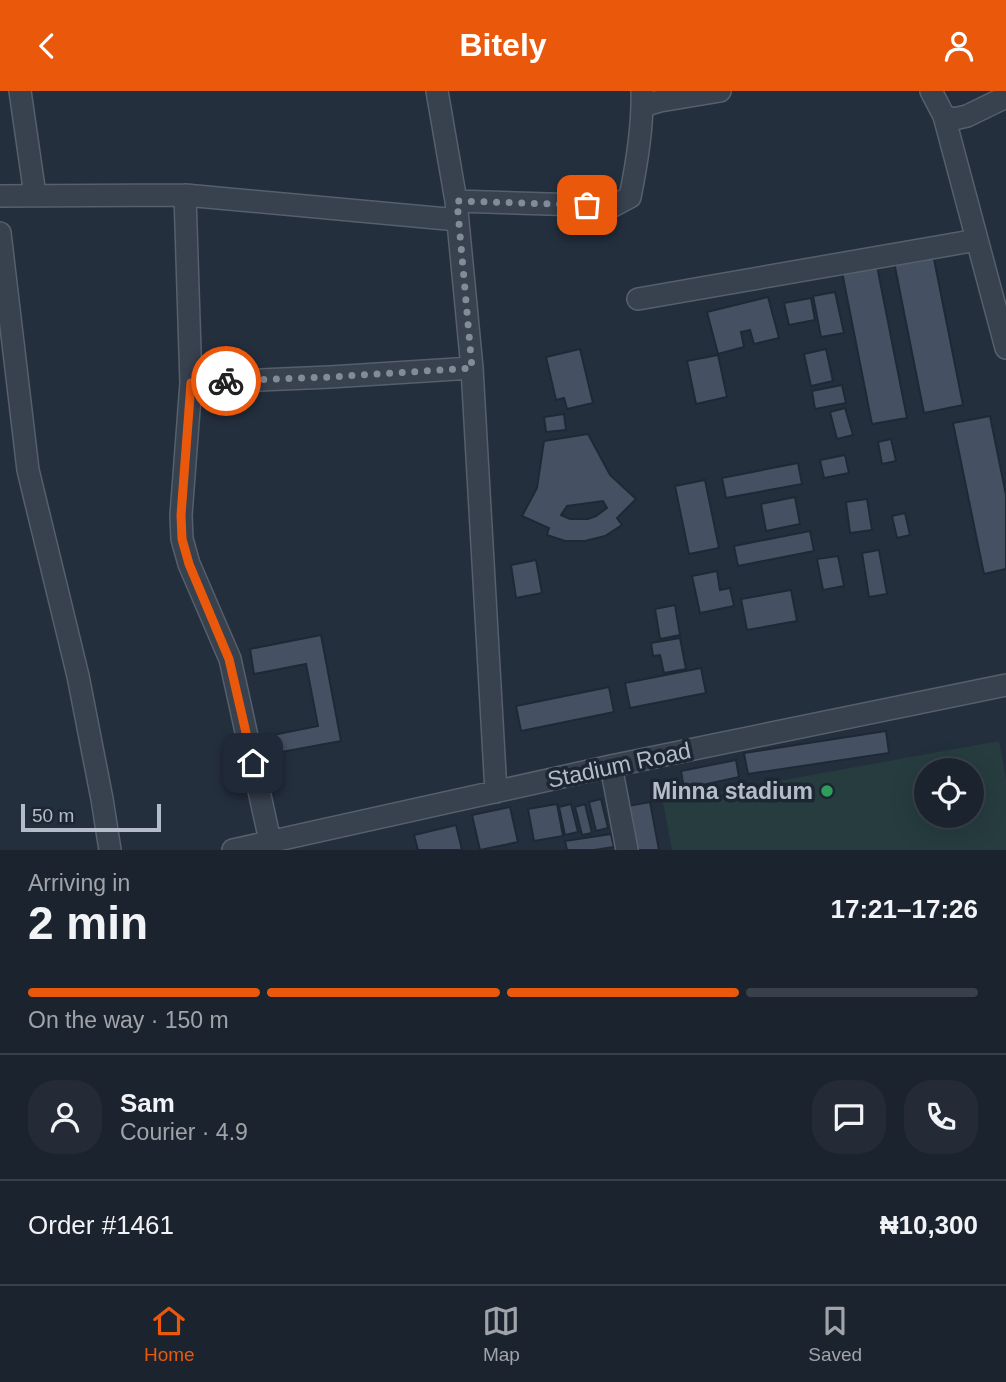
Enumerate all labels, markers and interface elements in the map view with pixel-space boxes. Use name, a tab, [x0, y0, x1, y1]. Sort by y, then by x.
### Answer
icon: back	[28, 27, 66, 65]
text: Bitely	[459, 27, 547, 63]
icon: person	[940, 27, 978, 65]
pin	[557, 175, 617, 235]
icon: bag	[568, 186, 606, 224]
courier	[191, 346, 261, 416]
icon: bike	[207, 362, 245, 400]
pin	[223, 733, 283, 793]
street label: Stadium Road	[545, 737, 693, 793]
icon: home	[234, 744, 272, 782]
map controls	[914, 758, 984, 828]
button: locate	[914, 758, 984, 828]
place label: Minna stadium	[652, 778, 813, 804]
marker: Minna stadium	[819, 783, 835, 799]
scale bar	[21, 801, 161, 833]
text: 50 m	[32, 805, 74, 826]
text: Arriving in	[28, 870, 130, 896]
text: 17:21–17:26	[831, 894, 978, 924]
text: 2 min	[28, 897, 148, 949]
text: On the way · 150 m	[28, 1007, 229, 1033]
button: person	[28, 1080, 102, 1154]
button: chat	[812, 1080, 886, 1154]
button: phone	[904, 1080, 978, 1154]
text: Sam	[120, 1088, 175, 1118]
text: Courier · 4.9	[120, 1119, 248, 1145]
text: Order #1461	[28, 1210, 174, 1240]
text: ₦10,300	[880, 1210, 978, 1240]
tab: Home	[144, 1302, 195, 1366]
tab: Map	[482, 1302, 520, 1366]
tab: Saved	[808, 1302, 862, 1366]

